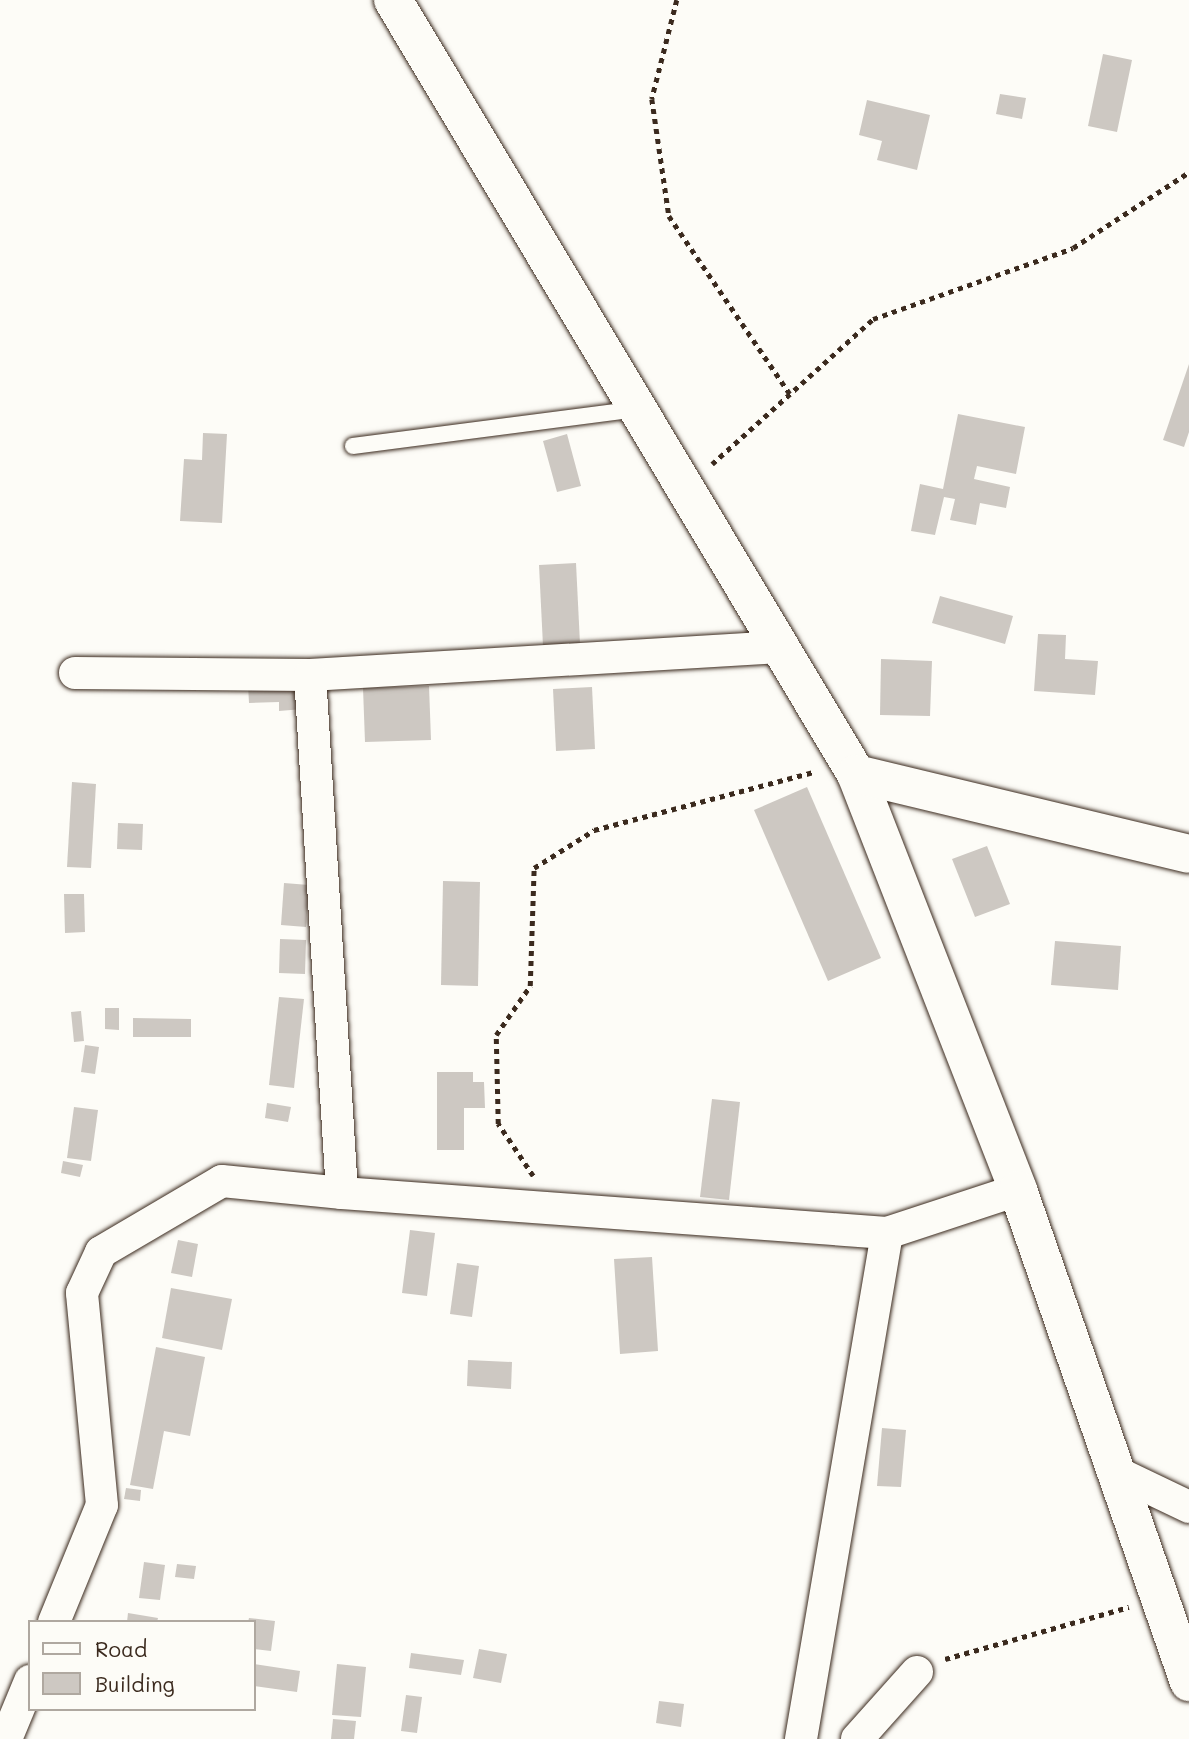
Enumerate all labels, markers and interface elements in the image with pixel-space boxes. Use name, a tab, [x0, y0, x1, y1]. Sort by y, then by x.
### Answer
legend	[28, 1620, 256, 1711]
text: Road	[95, 1635, 147, 1662]
text: Building	[95, 1670, 175, 1697]

